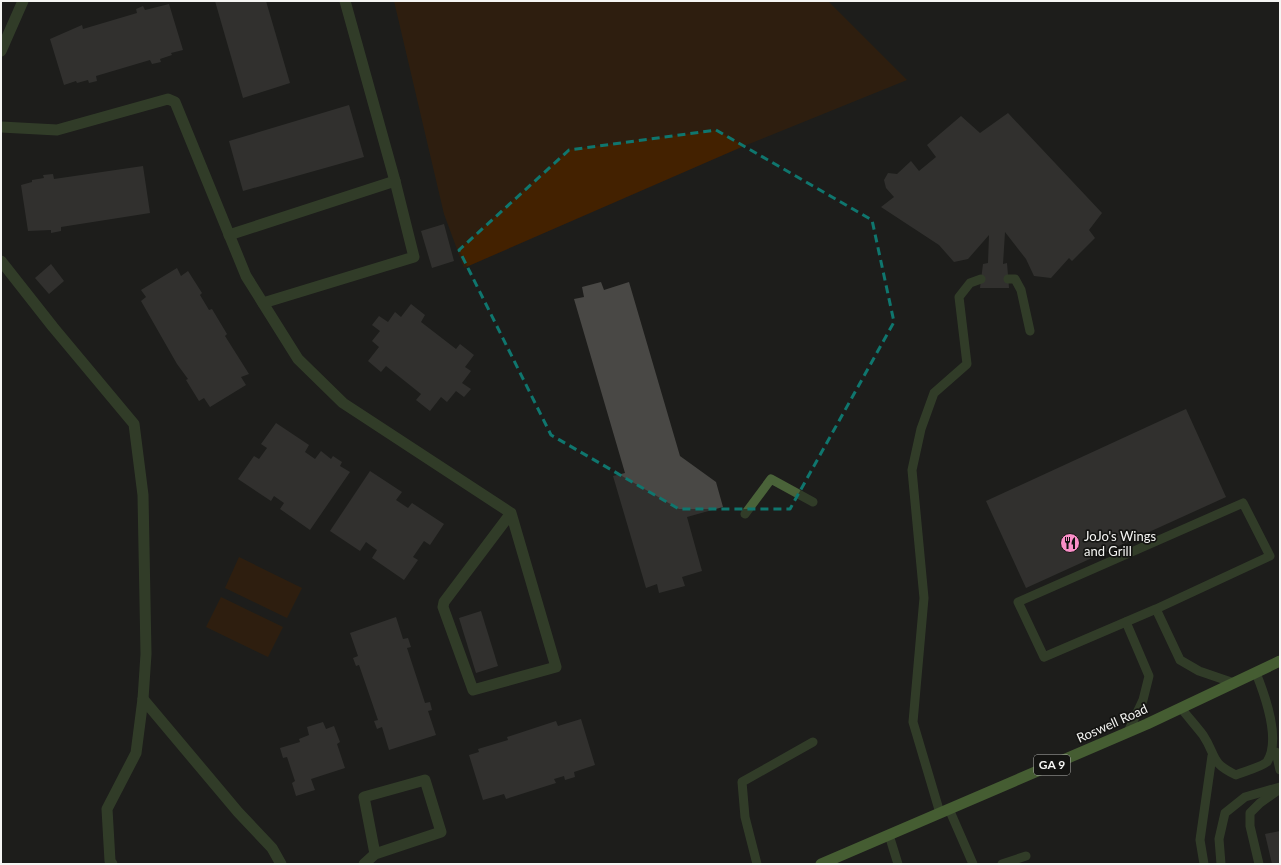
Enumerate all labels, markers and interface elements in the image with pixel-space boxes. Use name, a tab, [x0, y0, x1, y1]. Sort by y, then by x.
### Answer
place label: JoJo's Wings and Grill	[1084, 528, 1156, 559]
restaurant icon: JoJo's Wings and Grill	[1059, 532, 1081, 554]
street label: Roswell Road	[1074, 700, 1150, 746]
road number: GA 9	[1034, 755, 1070, 775]

